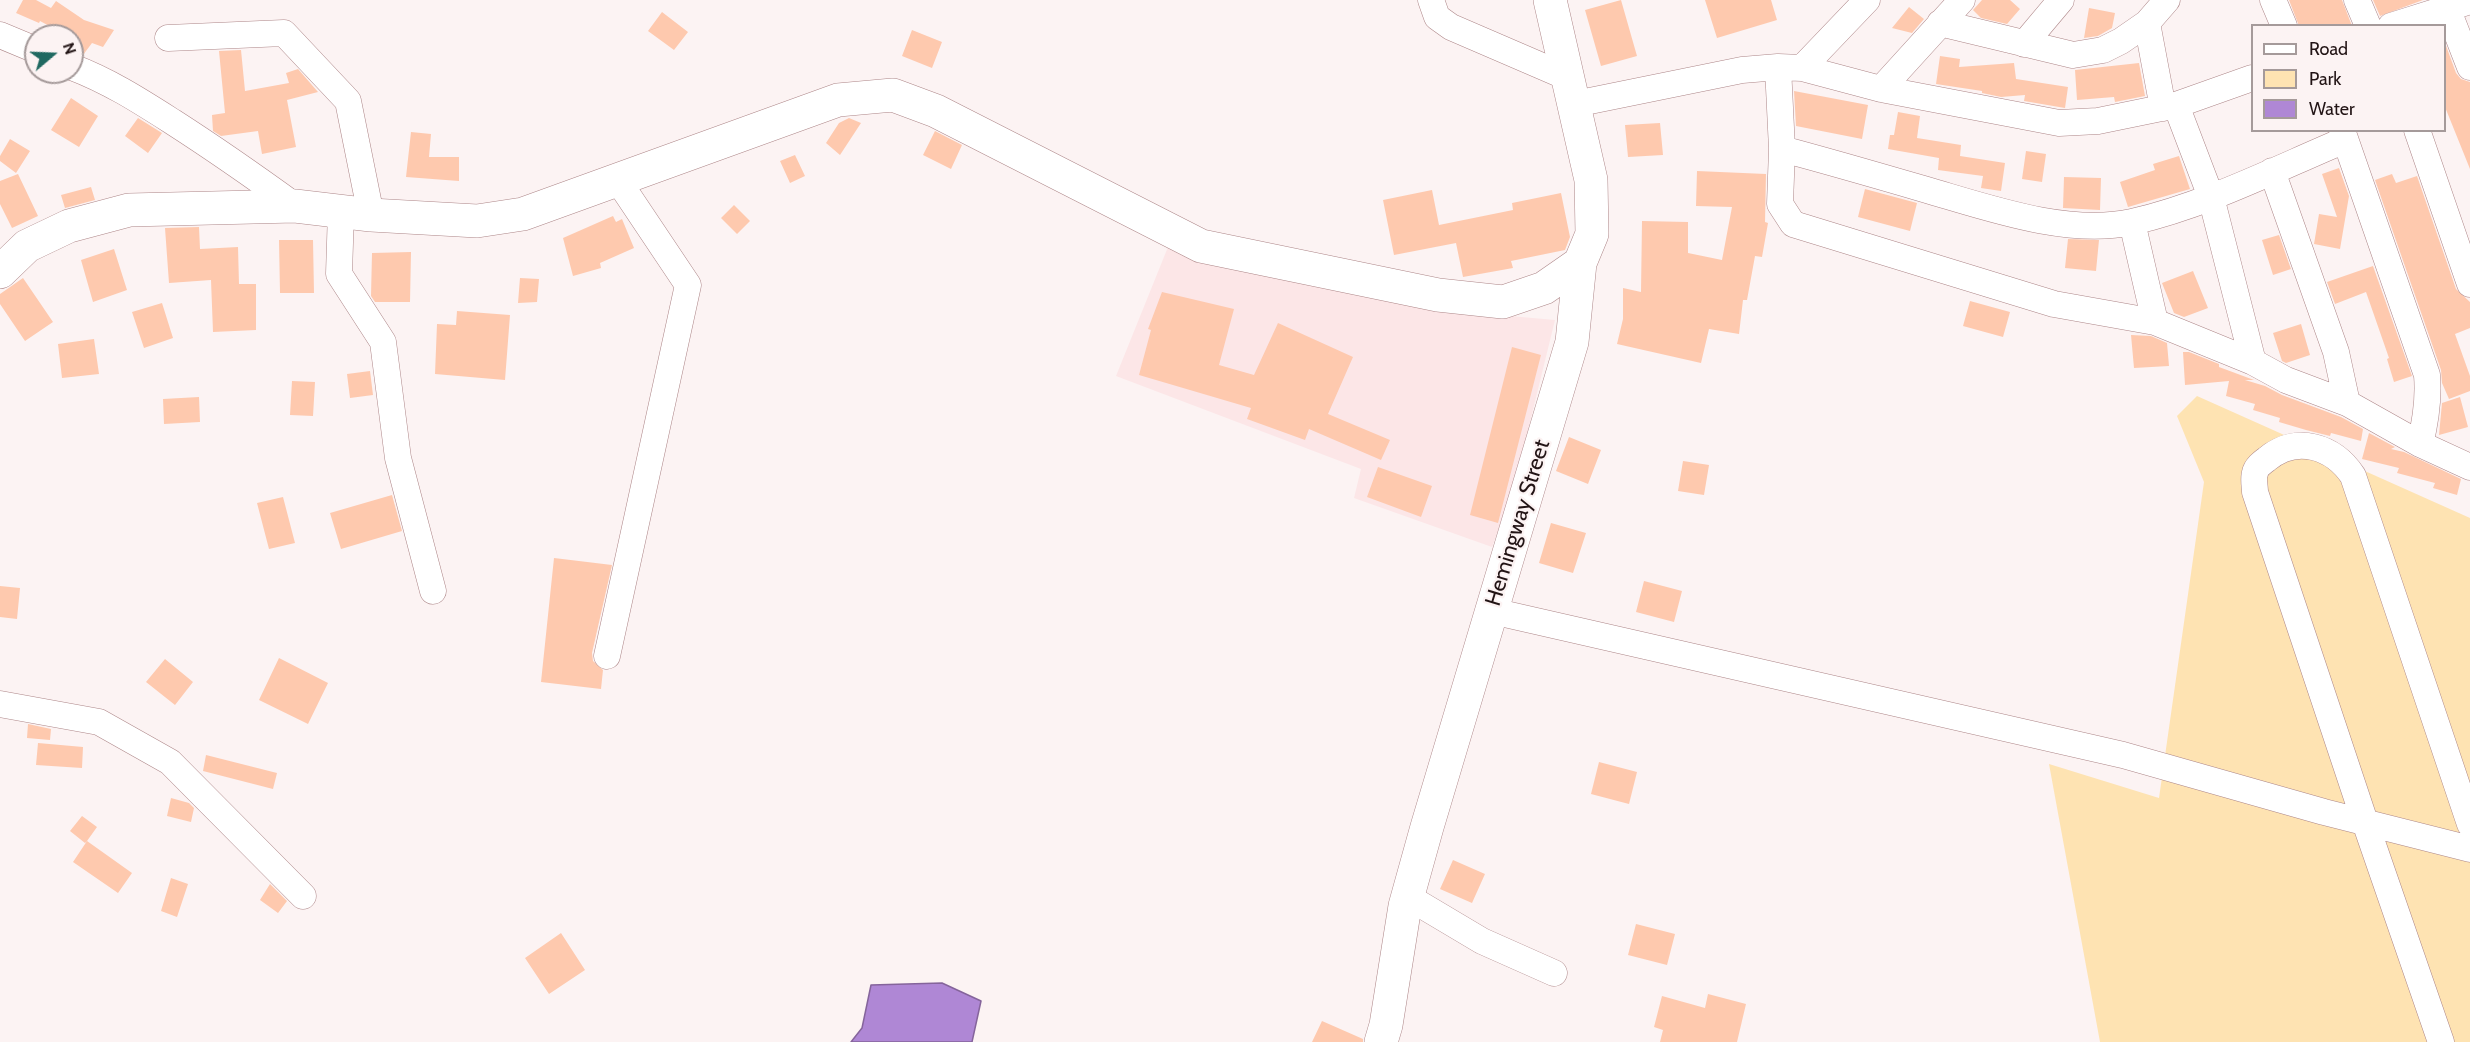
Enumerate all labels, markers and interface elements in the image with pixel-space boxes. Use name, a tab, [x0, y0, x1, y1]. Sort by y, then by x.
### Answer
north arrow	[24, 24, 84, 84]
legend	[2251, 24, 2446, 132]
text: Road	[2309, 38, 2348, 60]
text: N	[59, 40, 80, 57]
text: Park	[2309, 68, 2341, 90]
text: Water	[2309, 98, 2355, 120]
street label: Hemingway Street	[1480, 437, 1556, 609]

